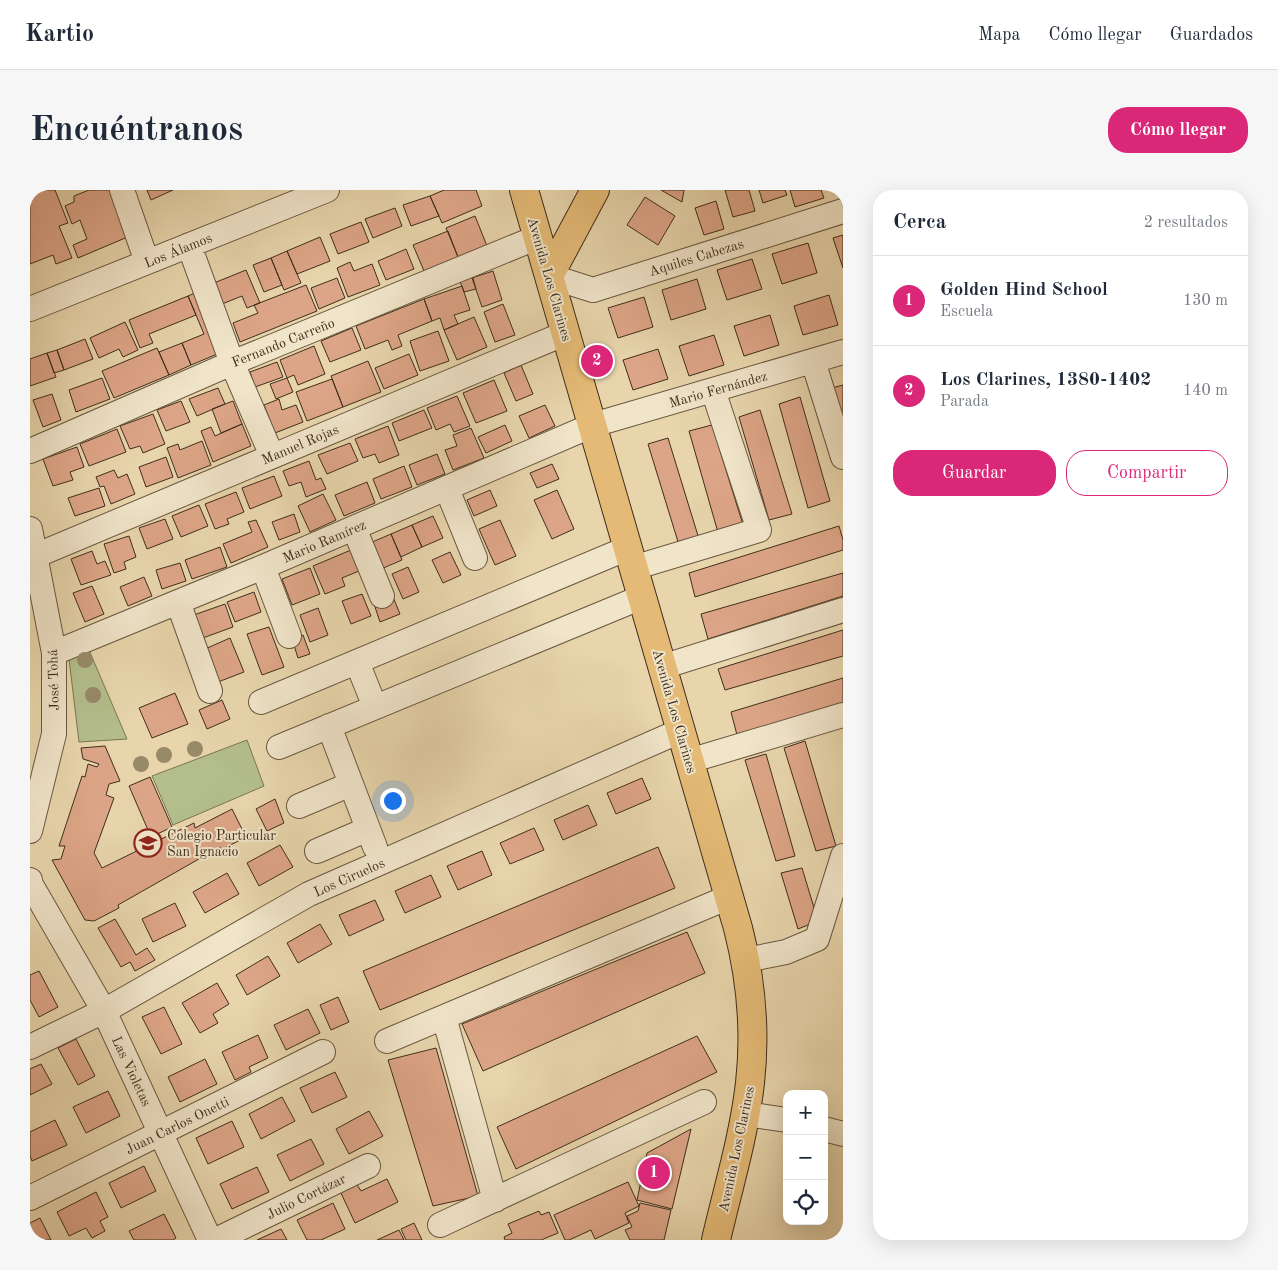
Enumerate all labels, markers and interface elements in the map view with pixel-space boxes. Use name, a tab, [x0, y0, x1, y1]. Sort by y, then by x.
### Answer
text: Kartio	[25, 23, 94, 47]
text: Mapa	[978, 26, 1020, 44]
text: Cómo llegar	[1048, 26, 1142, 44]
text: Guardados	[1170, 26, 1253, 44]
button: Cómo llegar	[1108, 107, 1248, 153]
text: Encuéntranos	[30, 113, 243, 148]
text: Cerca	[893, 212, 946, 233]
text: 2 resultados	[1144, 215, 1228, 231]
street label: Avenida Los Clarines	[525, 216, 573, 343]
street label: Los Álamos	[141, 228, 214, 271]
street label: Aquiles Cabezas	[647, 237, 745, 279]
text: Golden Hind School	[940, 281, 1108, 300]
text: 1	[904, 293, 914, 309]
text: 130 m	[1183, 293, 1228, 309]
text: Escuela	[940, 304, 993, 320]
street label: Fernando Carreño	[230, 316, 337, 370]
pin: 2	[581, 342, 613, 380]
street label: Mario Fernández	[668, 369, 769, 411]
text: Los Clarines, 1380-1402	[940, 371, 1151, 390]
text: 2	[904, 383, 914, 399]
text: 140 m	[1183, 383, 1228, 399]
text: Parada	[940, 394, 989, 410]
street label: Manuel Rojas	[260, 422, 341, 467]
button: Guardar	[893, 450, 1056, 496]
button: Compartir	[1066, 450, 1228, 496]
street label: Mario Ramírez	[281, 518, 368, 566]
street label: Avenida Los Clarines	[650, 648, 698, 775]
street label: José Tohá	[46, 649, 62, 711]
your location	[380, 788, 406, 814]
school or university icon: Colegio Particular San Ignacio	[133, 828, 163, 858]
place label: Colegio Particular San Ignacio	[167, 829, 276, 859]
street label: Los Ciruelos	[312, 856, 387, 900]
street label: Las Violetas	[109, 1034, 153, 1109]
street label: Avenida Los Clarines	[717, 1085, 757, 1213]
map controls	[783, 1090, 828, 1225]
button: +	[783, 1090, 828, 1135]
street label: Juan Carlos Onetti	[123, 1095, 232, 1157]
button: −	[783, 1135, 828, 1180]
pin: 1	[638, 1154, 670, 1192]
street label: Julio Cortázar	[265, 1172, 348, 1222]
button: locate	[783, 1180, 828, 1225]

